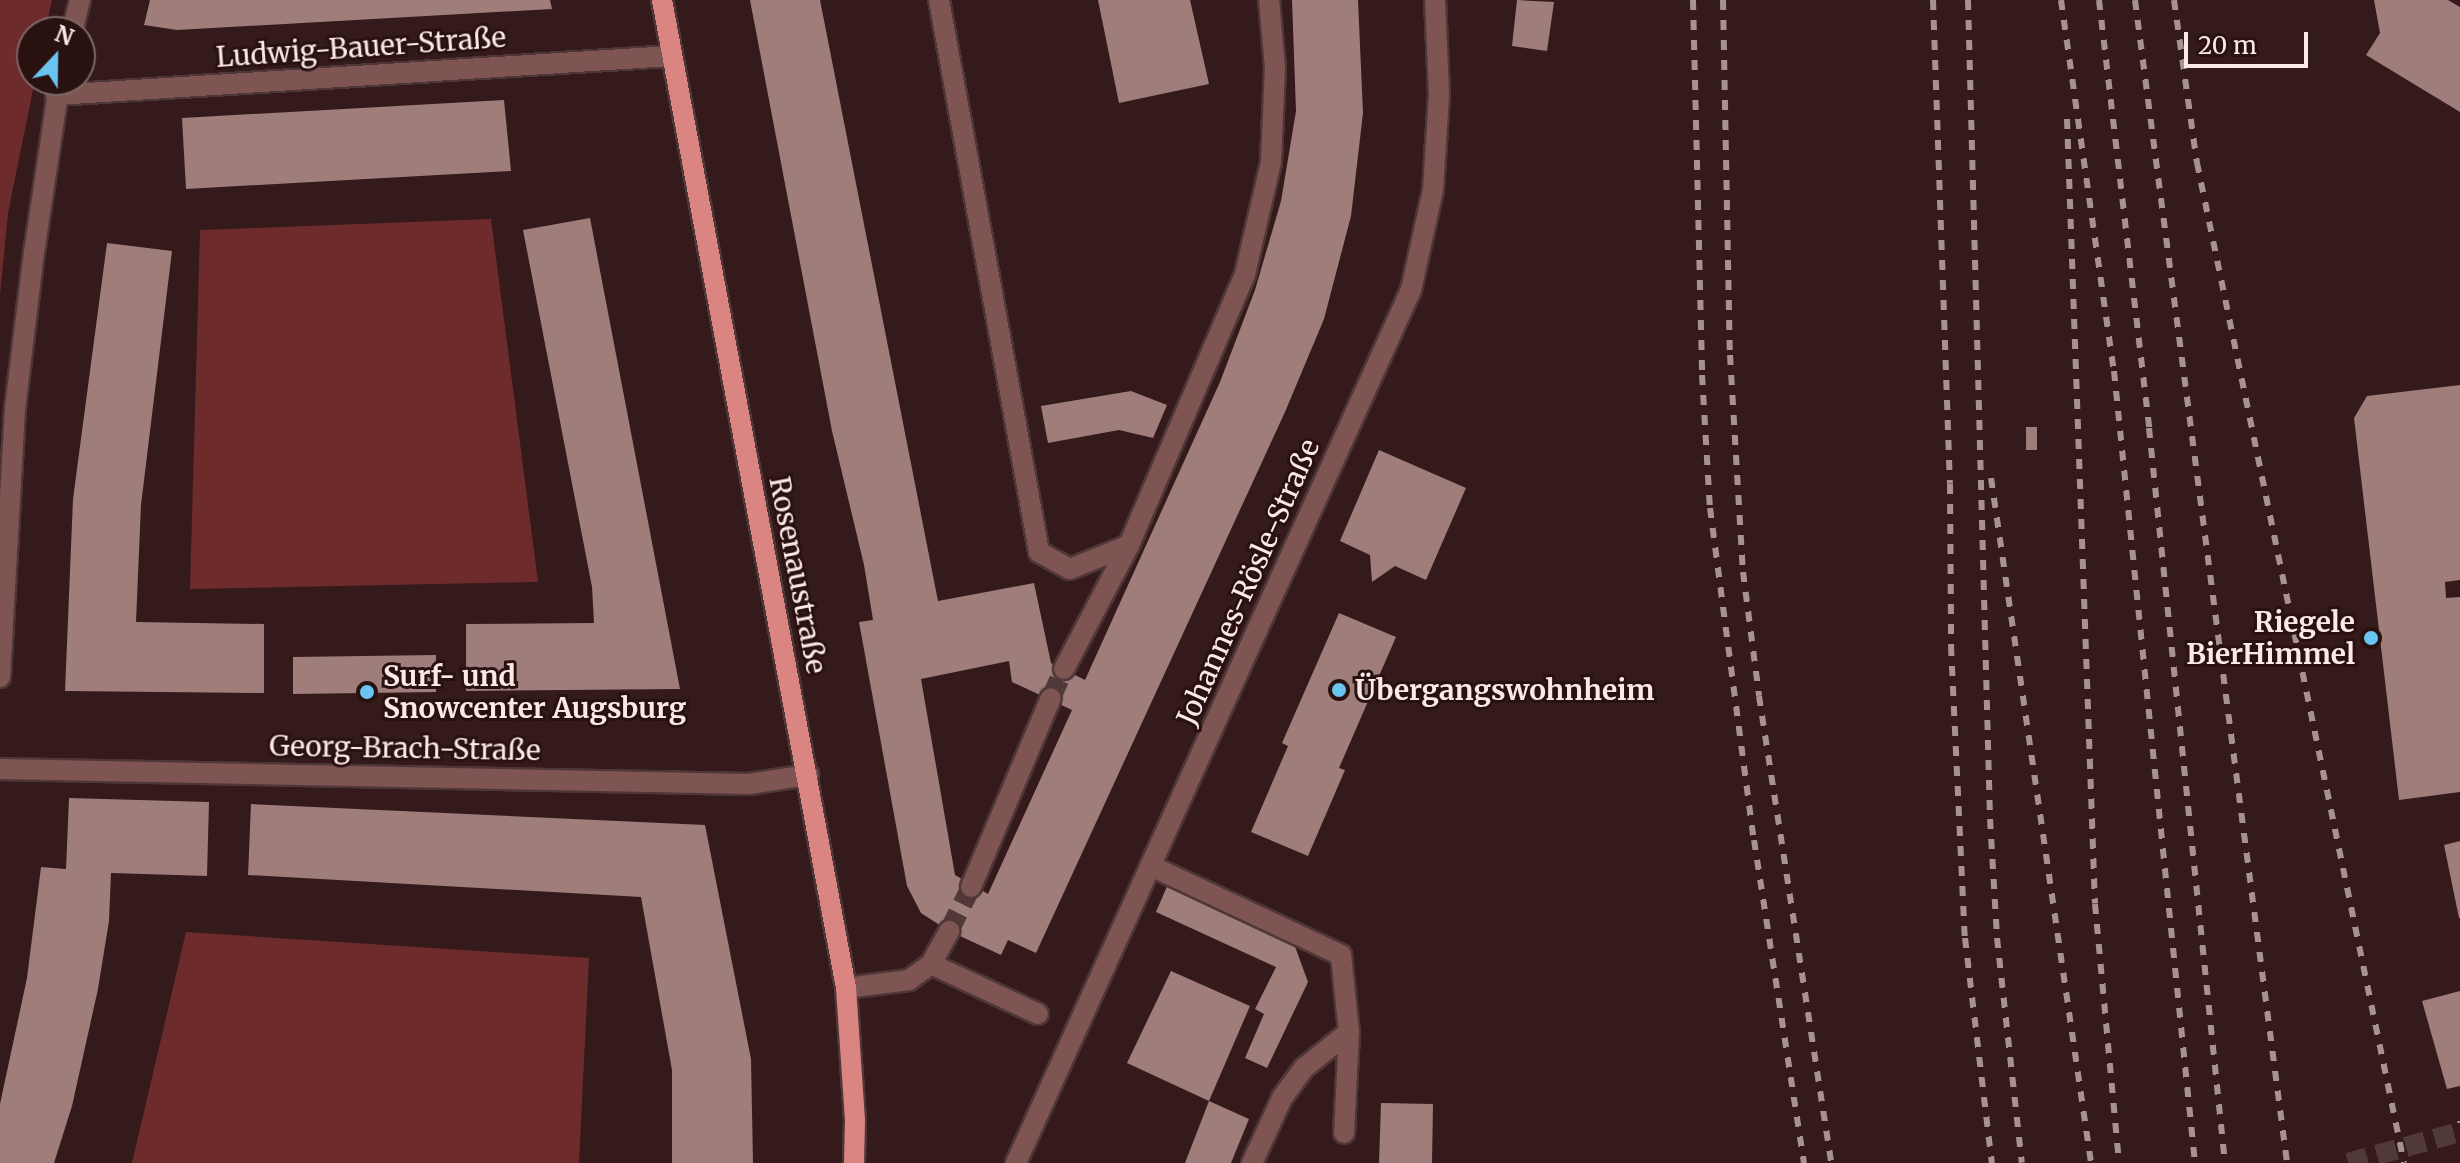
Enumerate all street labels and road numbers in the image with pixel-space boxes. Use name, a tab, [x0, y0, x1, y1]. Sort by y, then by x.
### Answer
street label: Ludwig-Bauer-Straße	[215, 20, 507, 74]
street label: Johannes-Rösle-Straße	[1170, 434, 1326, 730]
street label: Rosenaustraße	[762, 474, 834, 676]
street label: Georg-Brach-Straße	[269, 729, 541, 767]

